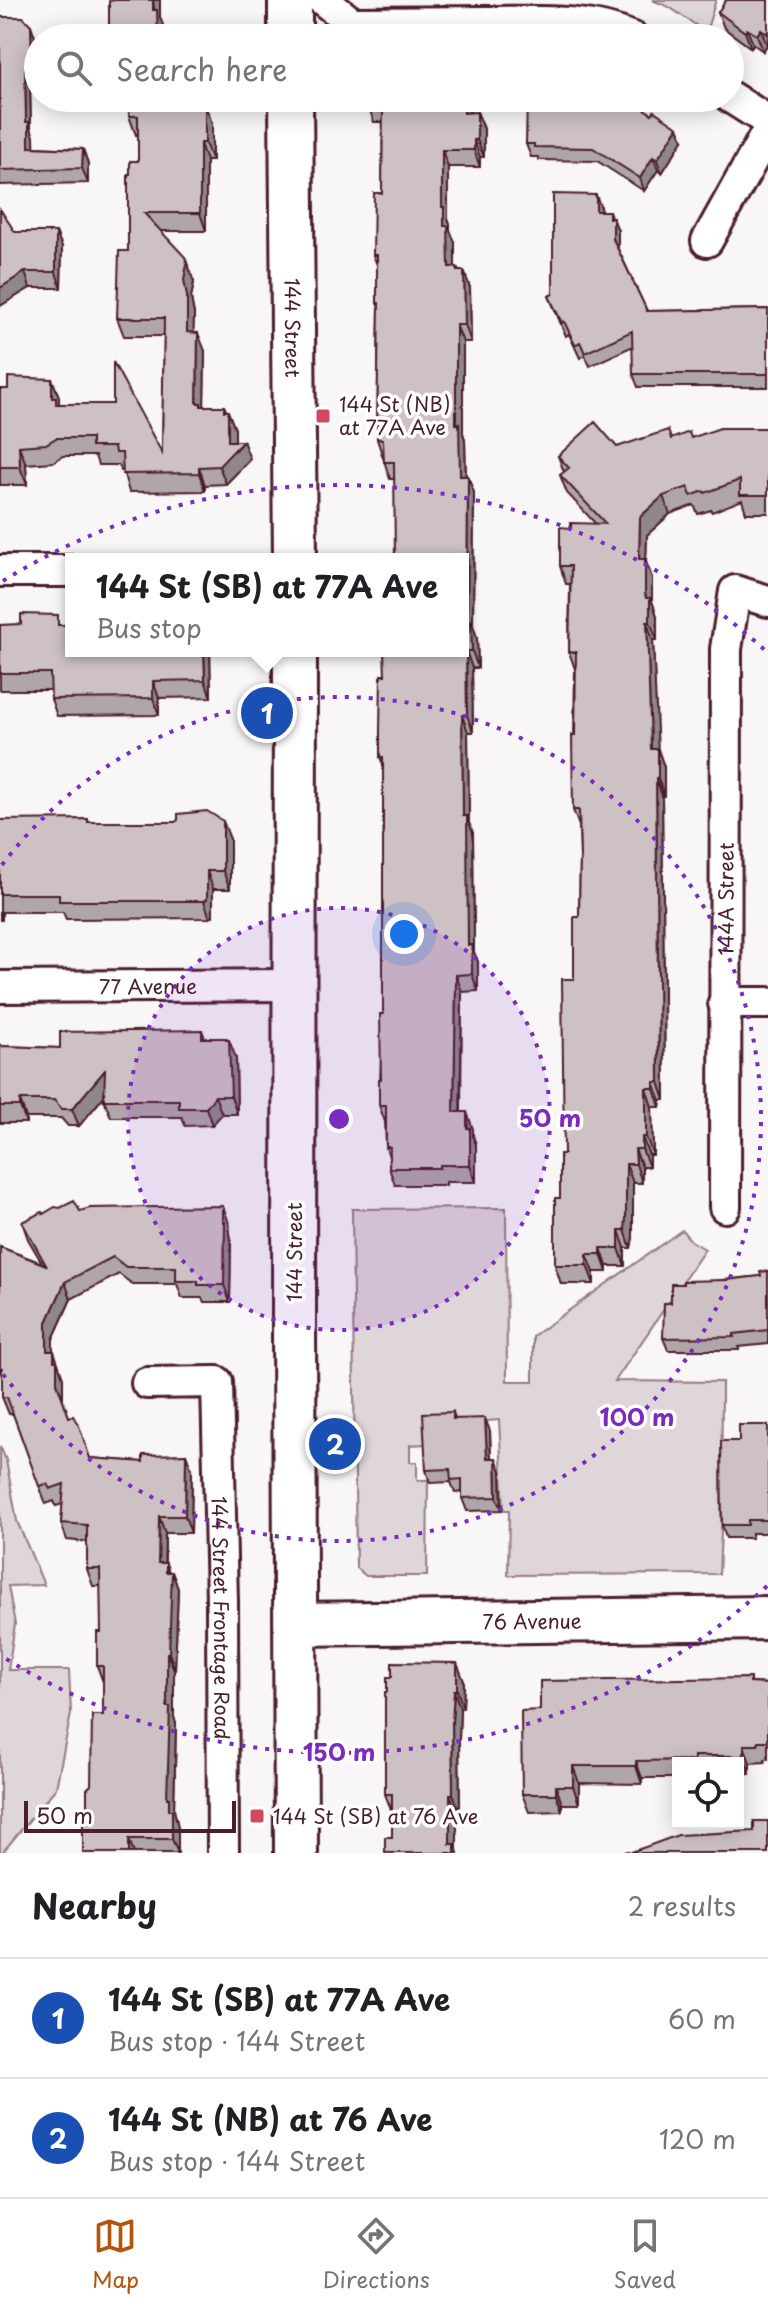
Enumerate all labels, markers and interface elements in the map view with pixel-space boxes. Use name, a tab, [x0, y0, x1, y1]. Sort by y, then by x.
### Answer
search box	[24, 24, 744, 112]
icon: search	[52, 46, 96, 90]
text: Search here	[116, 46, 288, 91]
street label: 144 Street	[278, 278, 308, 378]
place label: 144 St (NB) at 77A Ave	[339, 389, 450, 442]
marker: 144 St (NB) at 77A Ave	[314, 407, 332, 425]
popup	[65, 553, 469, 657]
text: 144 St (SB) at 77A Ave	[96, 563, 438, 608]
text: Bus stop	[96, 608, 202, 647]
pin: 1	[241, 683, 293, 743]
street label: 144A Street	[710, 842, 741, 956]
your location	[384, 914, 424, 954]
street label: 77 Avenue	[99, 971, 197, 1001]
text: 50 m	[519, 1099, 581, 1135]
centre of rings	[325, 1105, 353, 1133]
street label: 144 Street	[279, 1202, 309, 1302]
text: 100 m	[600, 1398, 674, 1434]
pin: 2	[309, 1414, 361, 1474]
street label: 144 Street Frontage Road	[205, 1496, 238, 1740]
street label: 76 Avenue	[482, 1605, 582, 1637]
text: 150 m	[303, 1733, 375, 1769]
map controls	[672, 1757, 744, 1829]
button: locate	[672, 1757, 744, 1829]
scale bar	[24, 1797, 236, 1833]
text: 50 m	[36, 1798, 93, 1831]
place label: 144 St (SB) at 76 Ave	[273, 1801, 478, 1831]
marker: 144 St (SB) at 76 Ave	[248, 1807, 266, 1825]
text: Nearby	[32, 1879, 157, 1931]
text: 2 results	[628, 1886, 736, 1925]
text: 144 St (SB) at 77A Ave	[108, 1976, 450, 2021]
text: 1	[52, 1999, 64, 2038]
text: 60 m	[668, 1999, 736, 2038]
text: Bus stop · 144 Street	[108, 2021, 365, 2060]
text: 144 St (NB) at 76 Ave	[108, 2096, 433, 2141]
text: 2	[49, 2119, 67, 2158]
text: 120 m	[659, 2119, 736, 2158]
text: Bus stop · 144 Street	[108, 2141, 365, 2180]
tab: Map	[92, 2214, 139, 2295]
tab: Directions	[323, 2214, 430, 2295]
tab: Saved	[614, 2214, 676, 2295]

